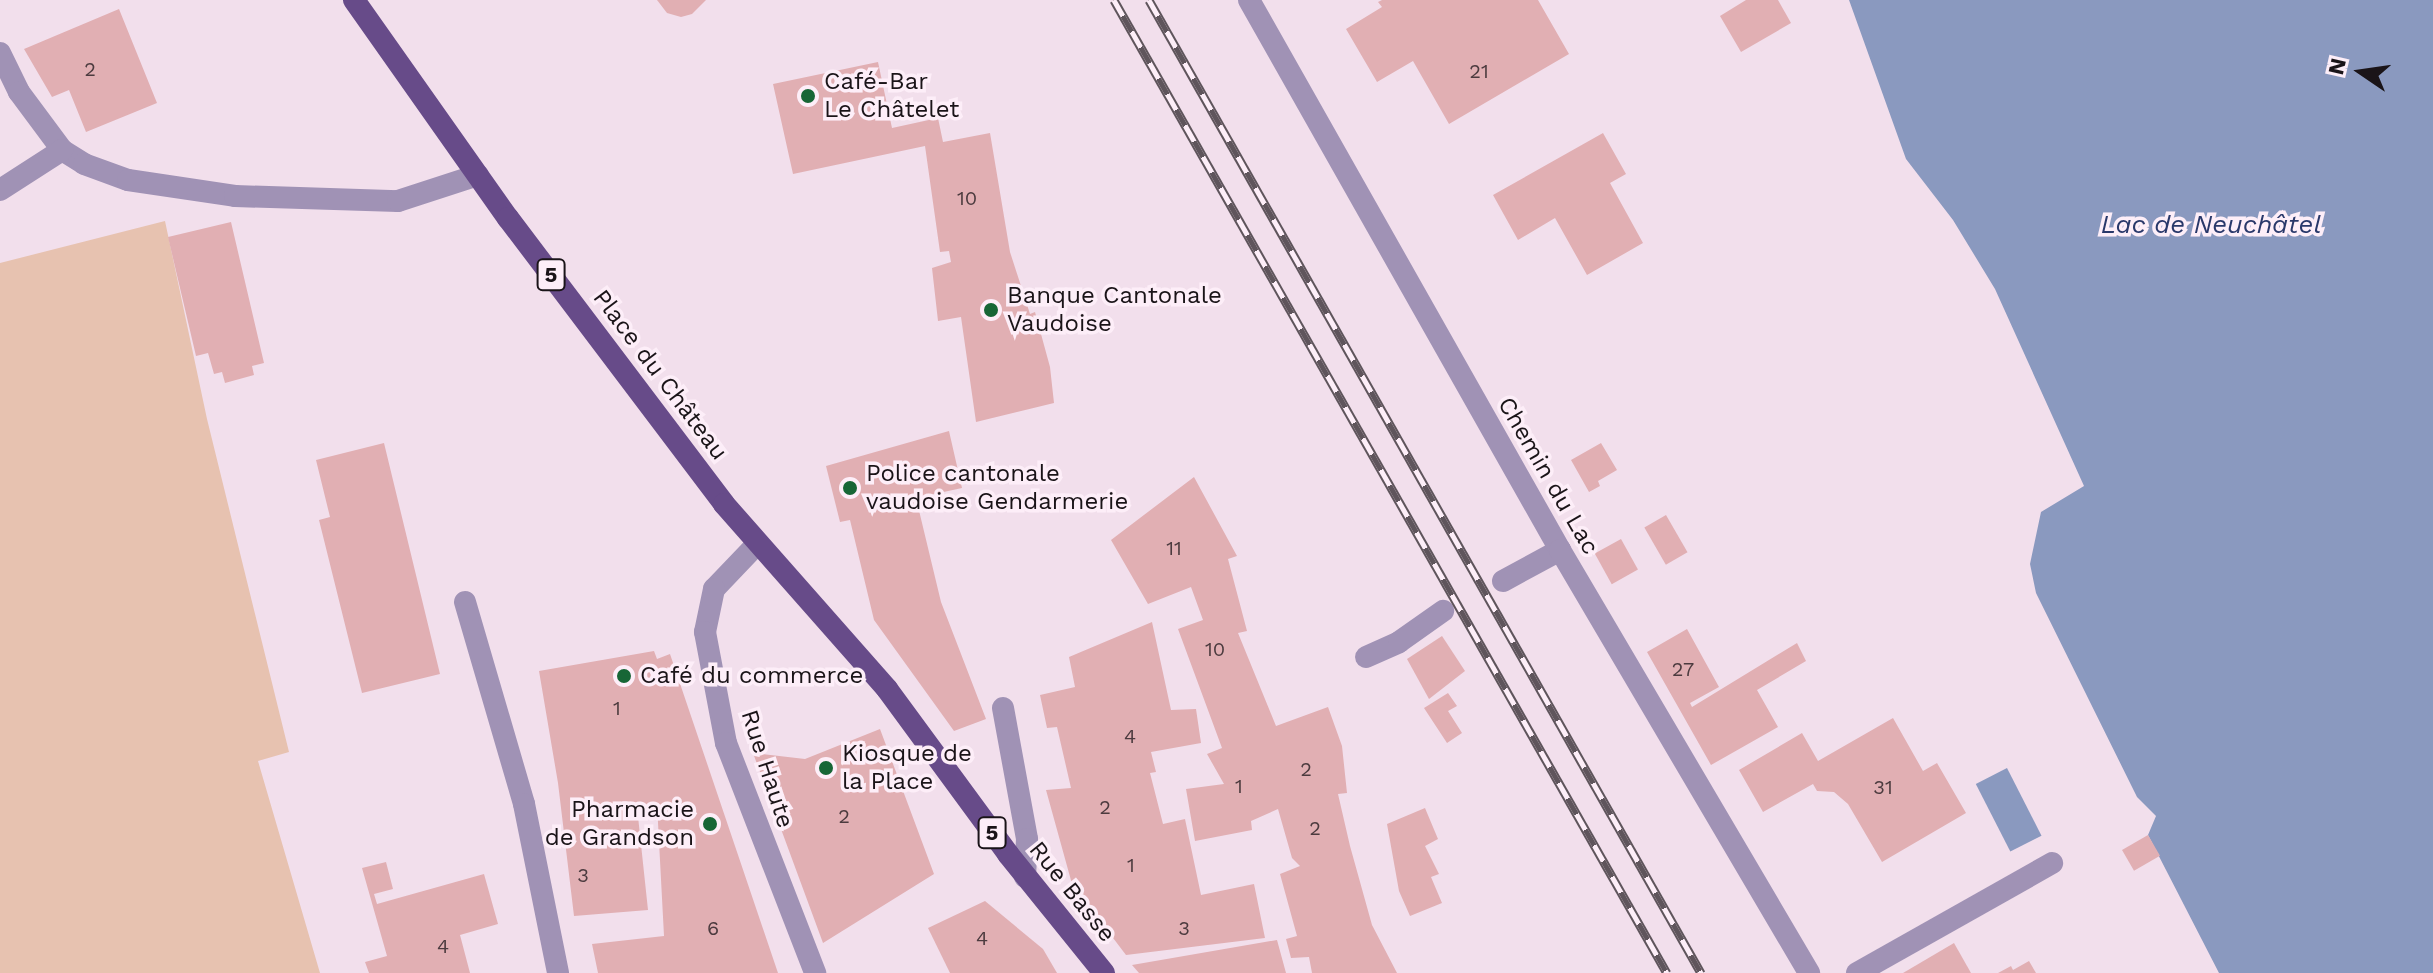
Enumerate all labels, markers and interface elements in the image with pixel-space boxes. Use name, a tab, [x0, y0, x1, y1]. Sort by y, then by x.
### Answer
north arrow	[2321, 32, 2401, 112]
text: N	[2323, 56, 2351, 77]
house number: 2	[84, 57, 96, 81]
house number: 21	[1469, 59, 1489, 83]
place label: Café-Bar Le Châtelet	[824, 68, 959, 124]
marker: Café-Bar Le Châtelet	[799, 87, 817, 105]
house number: 10	[957, 186, 977, 210]
water label: Lac de Neuchâtel	[2101, 209, 2321, 241]
road number: 5	[535, 257, 567, 293]
place label: Banque Cantonale Vaudoise	[1007, 282, 1222, 338]
street label: Place du Château	[587, 284, 733, 466]
marker: Banque Cantonale Vaudoise	[982, 301, 1000, 319]
street label: Chemin du Lac	[1491, 392, 1605, 560]
place label: Police cantonale vaudoise Gendarmerie	[866, 460, 1128, 516]
marker: Police cantonale vaudoise Gendarmerie	[841, 479, 859, 497]
house number: 11	[1166, 536, 1182, 560]
house number: 10	[1205, 637, 1225, 661]
house number: 27	[1672, 657, 1694, 681]
place label: Café du commerce	[640, 662, 863, 690]
marker: Café du commerce	[615, 667, 633, 685]
house number: 1	[613, 696, 621, 720]
street label: Rue Haute	[734, 706, 800, 832]
house number: 4	[1124, 724, 1136, 748]
place label: Kiosque de la Place	[842, 740, 972, 796]
house number: 2	[1300, 757, 1312, 781]
marker: Kiosque de la Place	[817, 759, 835, 777]
house number: 1	[1235, 774, 1243, 798]
house number: 31	[1873, 775, 1893, 799]
house number: 2	[1099, 795, 1111, 819]
place label: Pharmacie de Grandson	[545, 796, 694, 852]
house number: 2	[838, 804, 850, 828]
marker: Pharmacie de Grandson	[701, 815, 719, 833]
road number: 5	[976, 815, 1008, 851]
house number: 2	[1309, 816, 1321, 840]
street label: Rue Basse	[1023, 836, 1121, 948]
house number: 1	[1127, 853, 1135, 877]
house number: 3	[577, 863, 589, 887]
house number: 6	[707, 916, 719, 940]
house number: 3	[1178, 916, 1190, 940]
house number: 4	[976, 926, 988, 950]
house number: 4	[437, 934, 449, 958]

